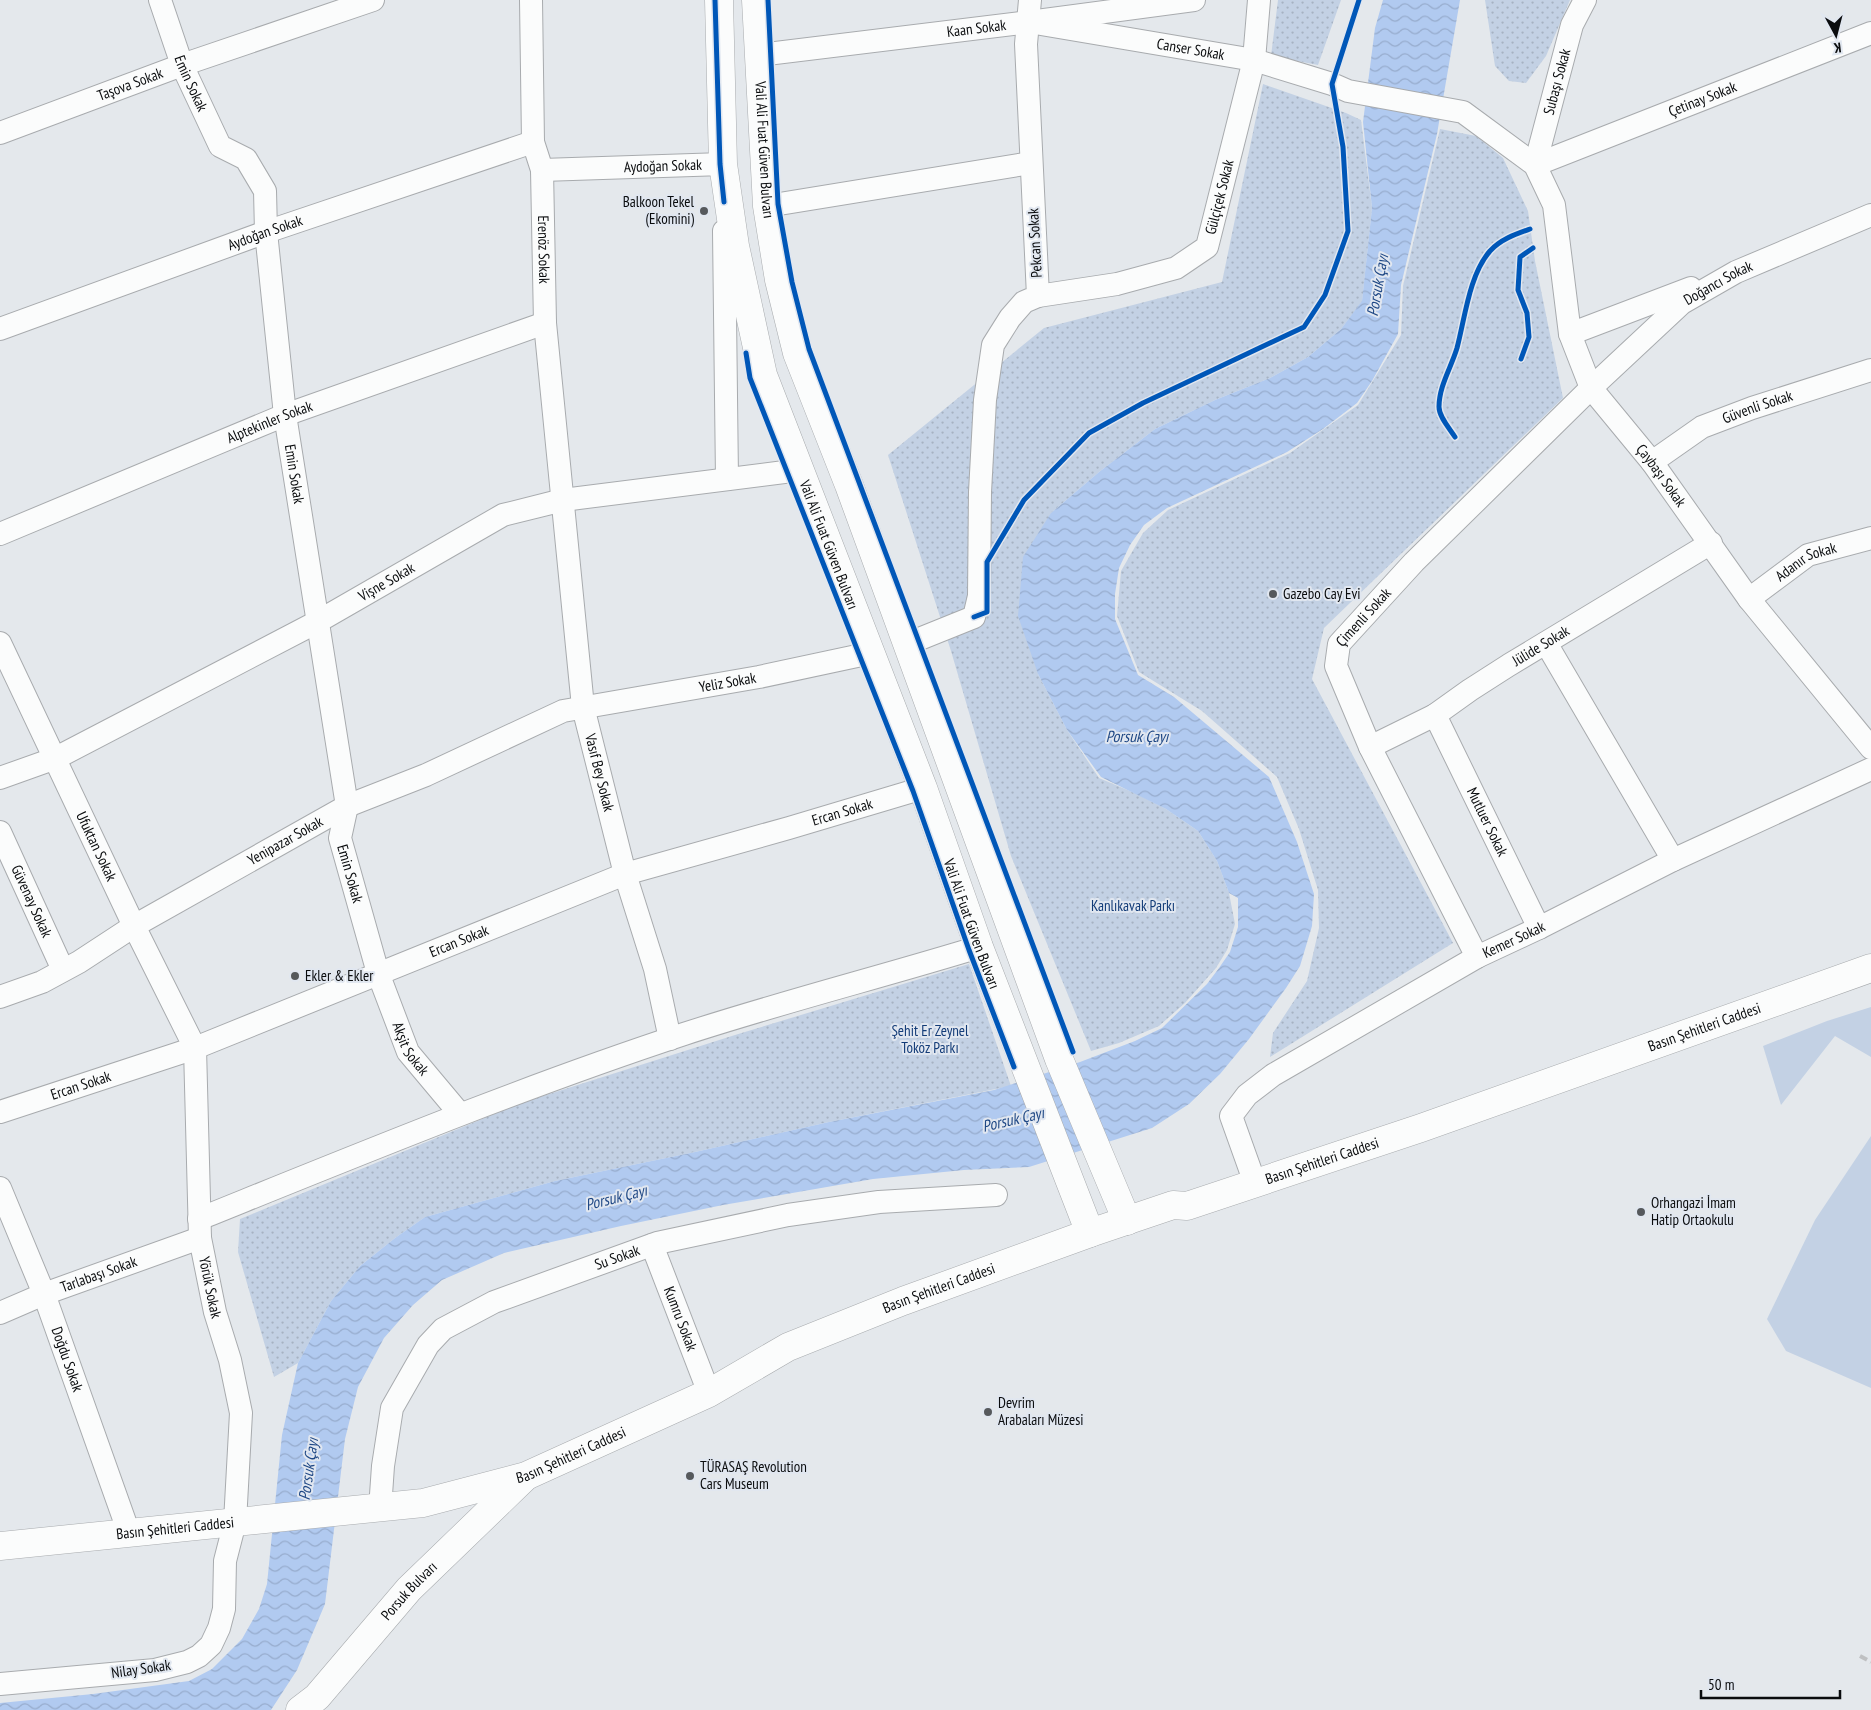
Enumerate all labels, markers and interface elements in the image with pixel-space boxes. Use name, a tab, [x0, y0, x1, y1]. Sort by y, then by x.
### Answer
north arrow	[1811, 10, 1861, 60]
street label: Kaan Sokak	[946, 15, 1007, 41]
street label: Canser Sokak	[1155, 34, 1226, 64]
text: K	[1832, 39, 1842, 57]
street label: Subaşı Sokak	[1539, 46, 1574, 117]
street label: Emin Sokak	[170, 53, 212, 115]
street label: Taşova Sokak	[95, 63, 166, 105]
street label: Çetinay Sokak	[1666, 77, 1739, 121]
street label: Vali Ali Fuat Güven Bulvarı	[751, 80, 779, 220]
street label: Aydoğan Sokak	[624, 155, 702, 176]
street label: Gülçiçek Sokak	[1201, 157, 1238, 236]
place label: Balkoon Tekel (Ekomini)	[623, 192, 695, 228]
marker: Balkoon Tekel (Ekomini)	[698, 205, 710, 217]
street label: Pekcan Sokak	[1023, 207, 1046, 278]
street label: Aydoğan Sokak	[225, 210, 305, 254]
street label: Erenöz Sokak	[534, 215, 554, 284]
water label: Porsuk Çayı	[1362, 251, 1393, 318]
street label: Doğancı Sokak	[1680, 256, 1755, 309]
street label: Güvenli Sokak	[1719, 386, 1795, 427]
street label: Alptekinler Sokak	[224, 396, 315, 447]
street label: Çaybaşı Sokak	[1632, 440, 1691, 510]
street label: Emin Sokak	[281, 443, 309, 505]
street label: Vali Ali Fuat Güven Bulvarı	[795, 476, 863, 612]
street label: Adanır Sokak	[1771, 538, 1839, 585]
street label: Vişne Sokak	[354, 558, 418, 606]
street label: Çimenli Sokak	[1331, 583, 1395, 650]
place label: Gazebo Cay Evi	[1283, 584, 1361, 603]
marker: Gazebo Cay Evi	[1267, 588, 1279, 600]
street label: Jülide Sokak	[1508, 621, 1573, 670]
street label: Yeliz Sokak	[698, 668, 758, 696]
water label: Porsuk Çayı	[1106, 726, 1170, 746]
street label: Vasıf Bey Sokak	[581, 731, 619, 814]
street label: Mutluer Sokak	[1463, 784, 1513, 859]
street label: Ercan Sokak	[810, 794, 875, 830]
street label: Ufuktan Sokak	[72, 808, 121, 884]
street label: Yenipazar Sokak	[244, 811, 326, 869]
street label: Emin Sokak	[333, 842, 368, 905]
street label: Vali Ali Fuat Güven Bulvarı	[939, 855, 1004, 991]
street label: Güvenay Sokak	[7, 862, 57, 940]
park label: Kanlıkavak Parkı	[1091, 896, 1175, 915]
street label: Kemer Sokak	[1479, 916, 1548, 962]
street label: Ercan Sokak	[426, 920, 491, 961]
place label: Ekler & Ekler	[305, 966, 374, 985]
marker: Ekler & Ekler	[289, 970, 301, 982]
street label: Basın Şehitleri Caddesi	[1645, 998, 1763, 1056]
street label: Akşit Sokak	[388, 1019, 434, 1079]
park label: Şehit Er Zeynel Toköz Parkı	[891, 1021, 969, 1057]
street label: Ercan Sokak	[48, 1066, 113, 1104]
water label: Porsuk Çayı	[980, 1102, 1047, 1136]
street label: Basın Şehitleri Caddesi	[1263, 1133, 1381, 1188]
water label: Porsuk Çayı	[583, 1179, 650, 1214]
place label: Orhangazi İmam Hatip Ortaokulu	[1651, 1193, 1736, 1229]
marker: Orhangazi İmam Hatip Ortaokulu	[1635, 1206, 1647, 1218]
street label: Su Sokak	[592, 1240, 642, 1274]
street label: Tarlabaşı Sokak	[58, 1251, 139, 1296]
street label: Yörük Sokak	[195, 1255, 226, 1321]
street label: Basın Şehitleri Caddesi	[880, 1258, 998, 1317]
street label: Kumru Sokak	[660, 1284, 702, 1354]
street label: Doğdu Sokak	[47, 1324, 88, 1394]
place label: Devrim Arabaları Müzesi	[998, 1393, 1084, 1429]
marker: Devrim Arabaları Müzesi	[982, 1406, 994, 1418]
street label: Basın Şehitleri Caddesi	[514, 1422, 629, 1487]
water label: Porsuk Çayı	[294, 1435, 322, 1501]
place label: TÜRASAŞ Revolution Cars Museum	[700, 1457, 807, 1493]
marker: TÜRASAŞ Revolution Cars Museum	[684, 1470, 696, 1482]
street label: Basın Şehitleri Caddesi	[115, 1512, 235, 1543]
street label: Porsuk Bulvarı	[377, 1557, 441, 1624]
street label: Nilay Sokak	[110, 1655, 172, 1682]
scale bar	[1701, 1668, 1840, 1700]
text: 50 m	[1708, 1675, 1734, 1694]

